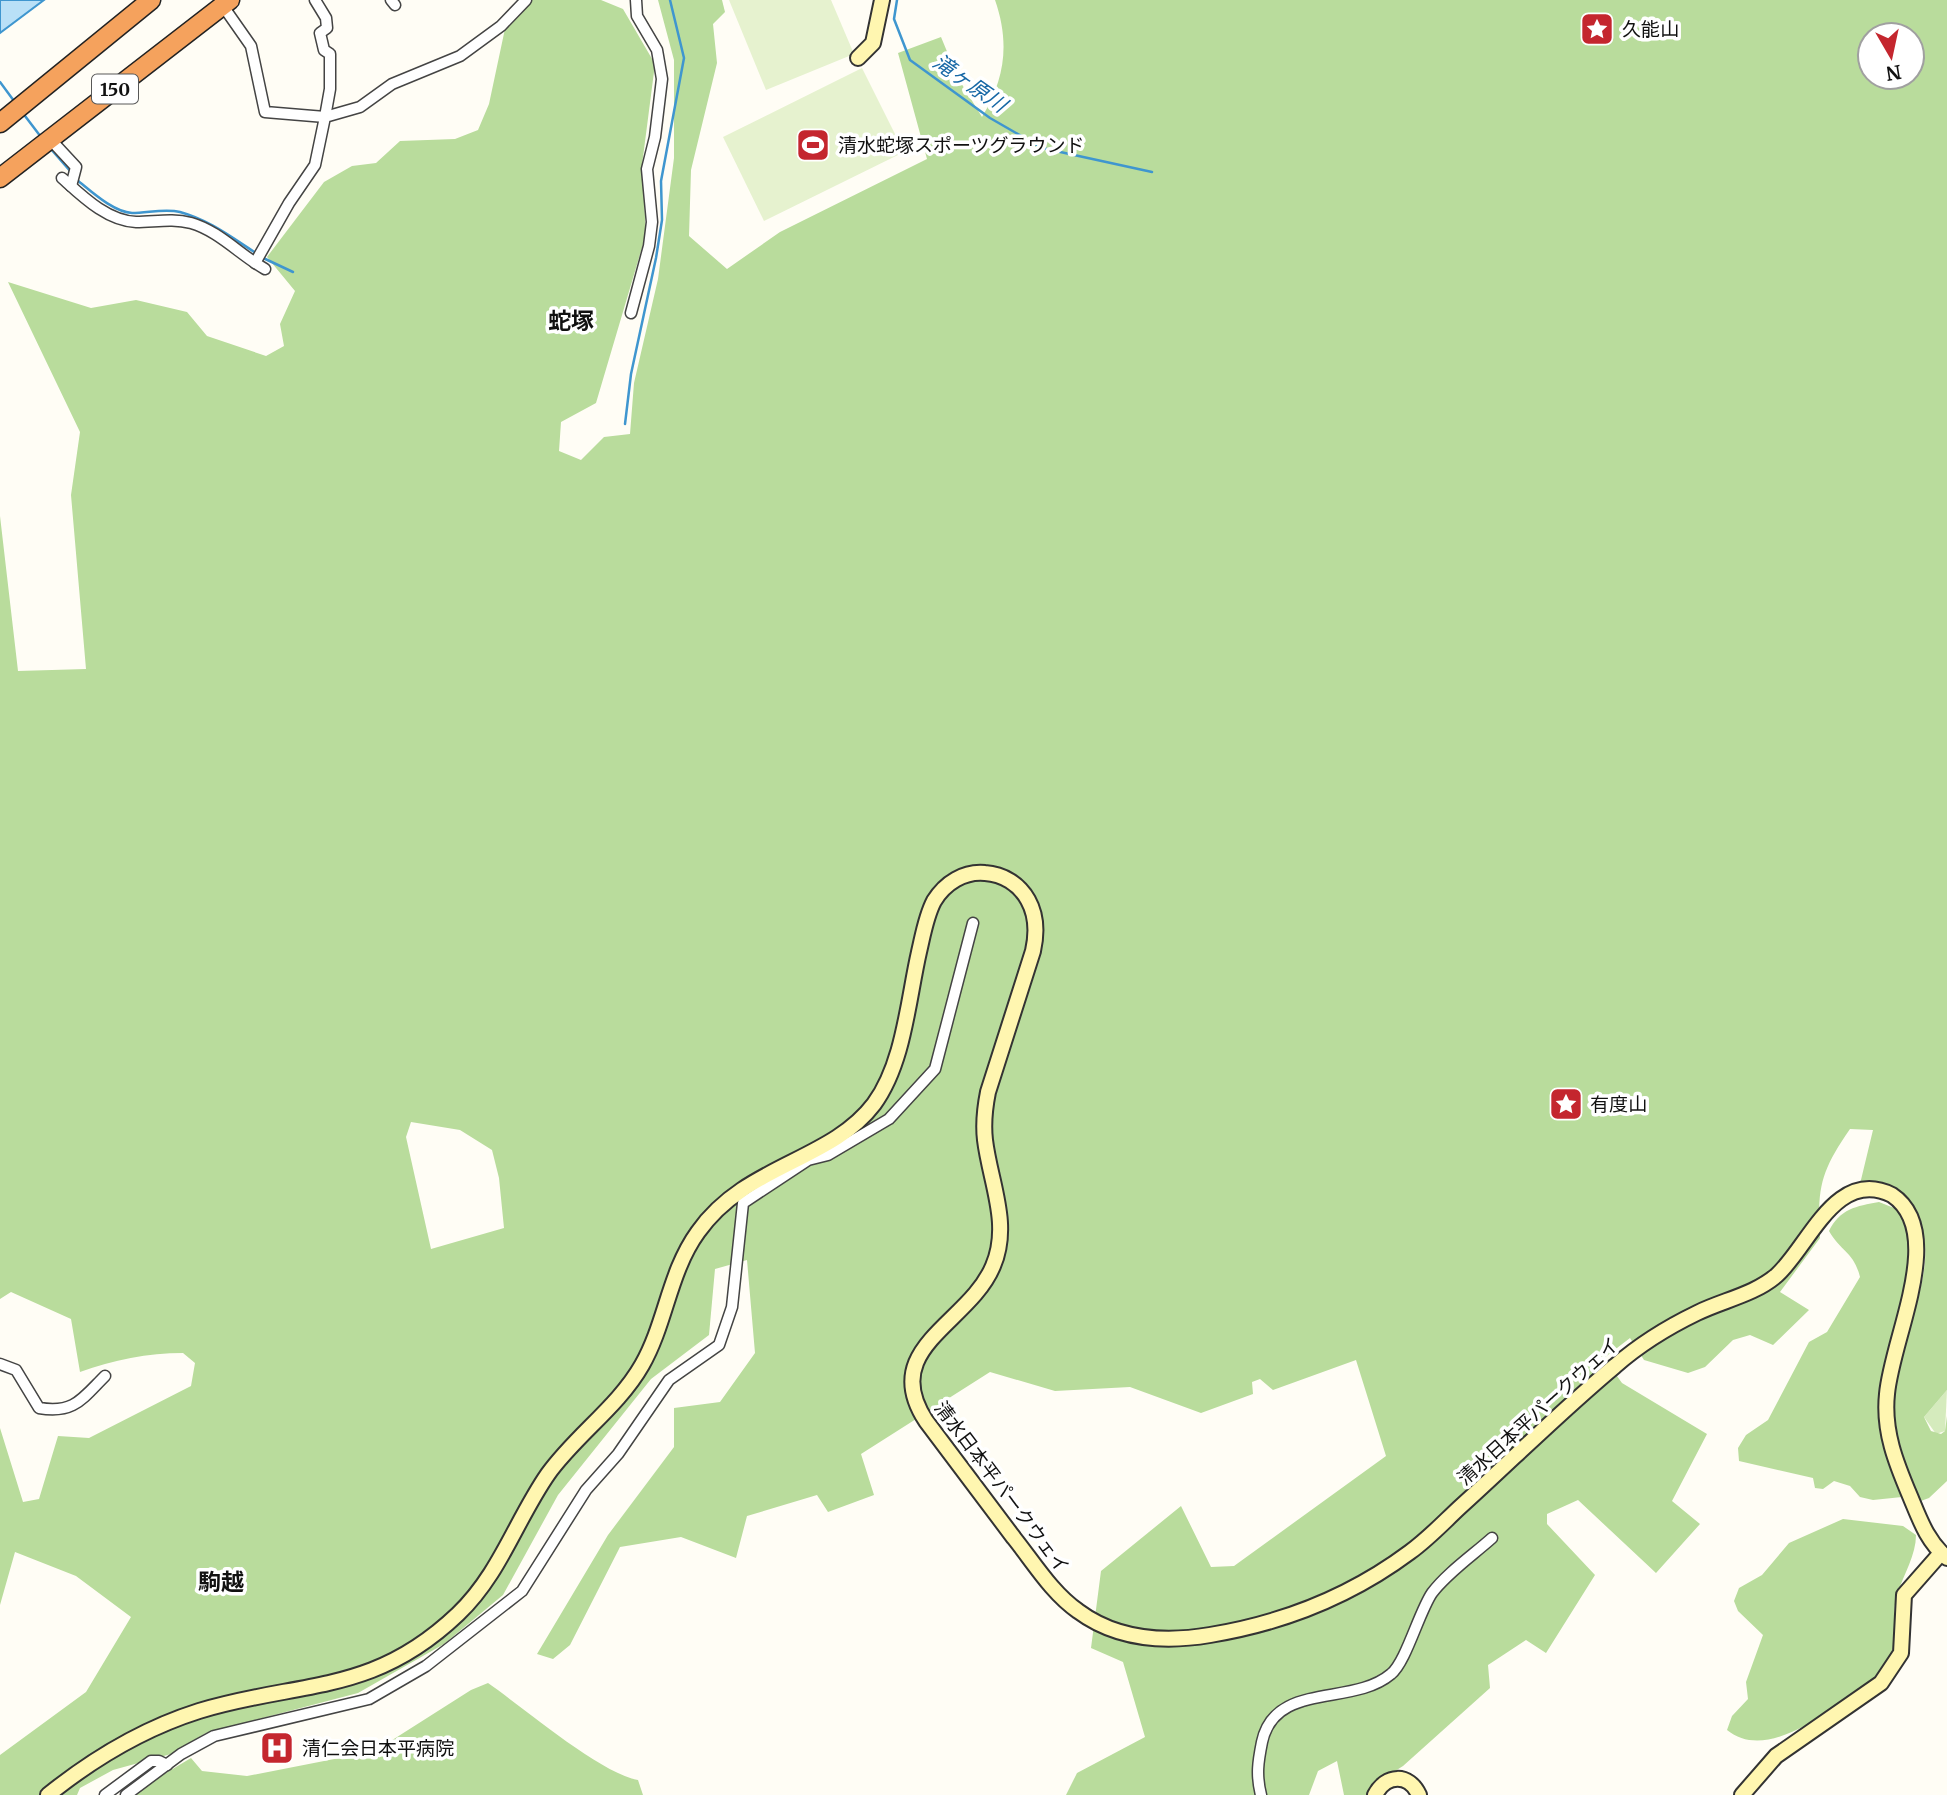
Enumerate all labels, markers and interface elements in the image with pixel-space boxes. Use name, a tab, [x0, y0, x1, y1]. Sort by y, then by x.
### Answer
place icon: 久能山	[1578, 10, 1616, 48]
place label: 久能山	[1622, 17, 1679, 41]
north arrow	[1856, 21, 1926, 91]
water label: 滝ヶ原川	[928, 48, 1014, 119]
text: N	[1884, 60, 1903, 86]
road number: 150	[92, 74, 138, 104]
sports icon: 清水蛇塚スポーツグラウンド	[794, 126, 832, 164]
place label: 清水蛇塚スポーツグラウンド	[838, 133, 1085, 157]
district label: 蛇塚	[548, 306, 594, 335]
place icon: 有度山	[1547, 1085, 1585, 1123]
place label: 有度山	[1590, 1092, 1647, 1116]
street label: 清水日本平パークウェイ	[1452, 1332, 1624, 1490]
street label: 清水日本平パークウェイ	[930, 1396, 1074, 1578]
district label: 駒越	[198, 1567, 244, 1596]
hospital icon: 清仁会日本平病院	[258, 1729, 296, 1767]
place label: 清仁会日本平病院	[302, 1736, 454, 1760]

